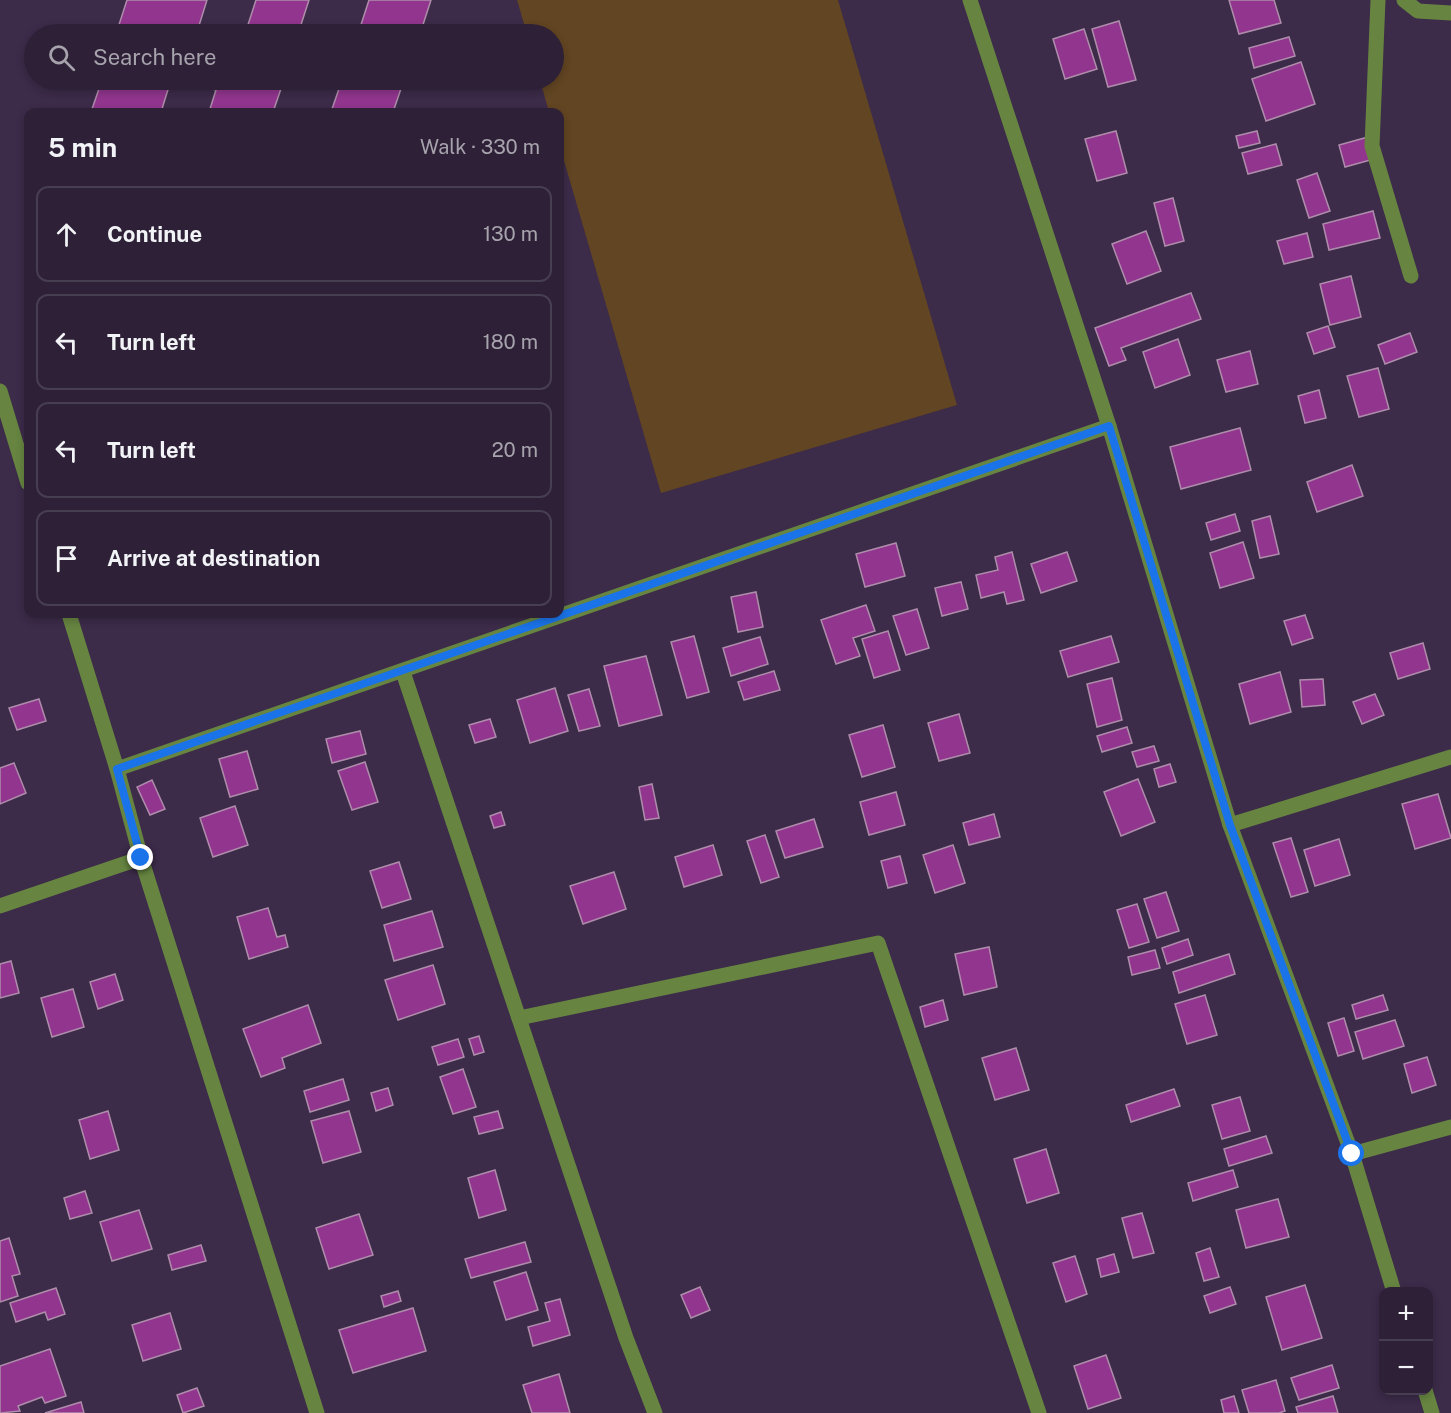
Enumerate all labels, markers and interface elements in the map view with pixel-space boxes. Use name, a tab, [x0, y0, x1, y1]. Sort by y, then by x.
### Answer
search box	[24, 24, 564, 90]
icon: search	[45, 41, 78, 74]
text: Search here	[93, 44, 217, 70]
text: 5 min	[48, 132, 117, 163]
text: Walk · 330 m	[420, 135, 540, 159]
icon: ahead	[50, 218, 83, 251]
text: Continue	[107, 221, 202, 247]
text: 130 m	[483, 222, 538, 246]
icon: left	[50, 326, 83, 359]
text: Turn left	[107, 329, 196, 355]
text: 180 m	[483, 330, 538, 354]
icon: left	[50, 434, 83, 467]
text: Turn left	[107, 437, 196, 463]
text: 20 m	[492, 438, 538, 462]
icon: arrive	[50, 542, 83, 575]
text: Arrive at destination	[107, 545, 320, 571]
route end	[127, 844, 153, 870]
route start	[1338, 1140, 1364, 1166]
map controls	[1379, 1287, 1433, 1395]
button: +	[1379, 1287, 1433, 1341]
button: −	[1379, 1341, 1433, 1395]

